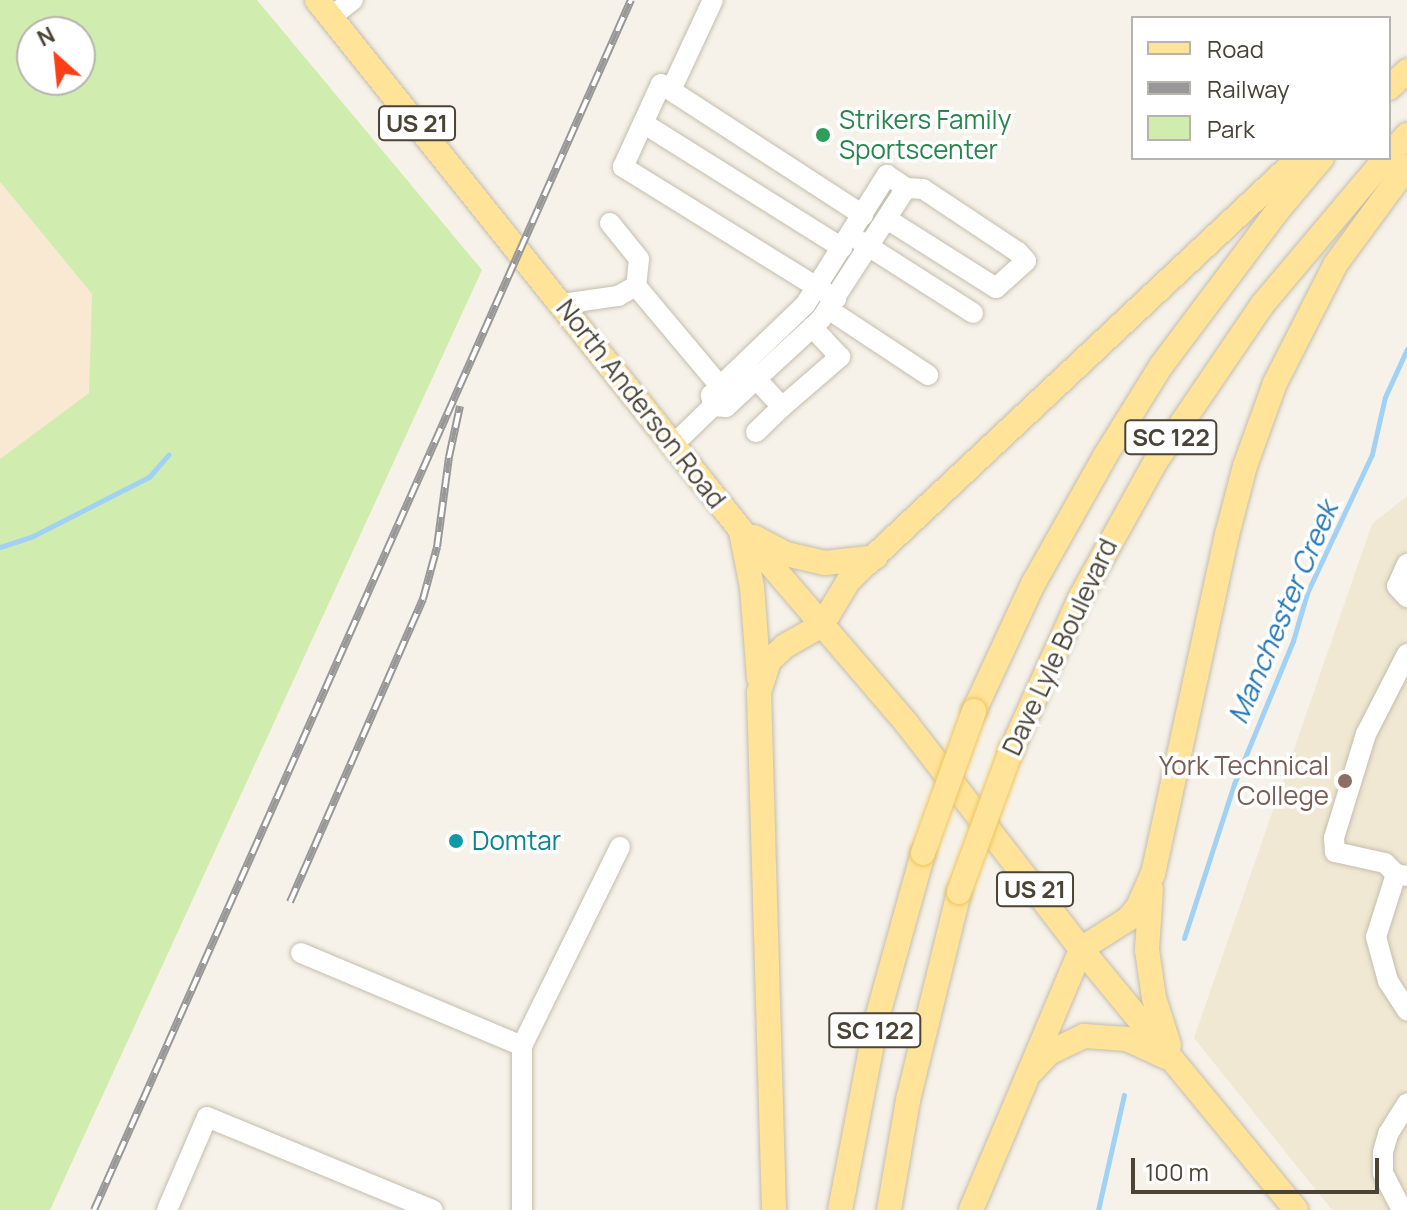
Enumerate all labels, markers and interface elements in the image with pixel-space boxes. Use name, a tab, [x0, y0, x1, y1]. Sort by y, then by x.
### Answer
north arrow	[16, 16, 96, 96]
legend	[1131, 16, 1391, 160]
text: N	[32, 19, 60, 53]
text: Road	[1207, 32, 1264, 65]
text: Railway	[1207, 72, 1290, 105]
road number: US 21	[377, 103, 457, 143]
place label: Strikers Family Sportscenter	[839, 104, 1011, 166]
text: Park	[1207, 112, 1255, 145]
marker: Strikers Family Sportscenter	[814, 126, 832, 144]
street label: North Anderson Road	[550, 293, 732, 515]
road number: SC 122	[1123, 417, 1219, 457]
water label: Manchester Creek	[1220, 496, 1344, 728]
street label: Dave Lyle Boulevard	[996, 534, 1124, 760]
place label: York Technical College	[1159, 750, 1329, 812]
marker: York Technical College	[1336, 772, 1354, 790]
place label: Domtar	[472, 825, 561, 857]
marker: Domtar	[447, 832, 465, 850]
road number: US 21	[995, 869, 1075, 909]
road number: SC 122	[827, 1010, 923, 1050]
scale bar	[1135, 1142, 1383, 1192]
text: 100 m	[1145, 1155, 1209, 1188]

